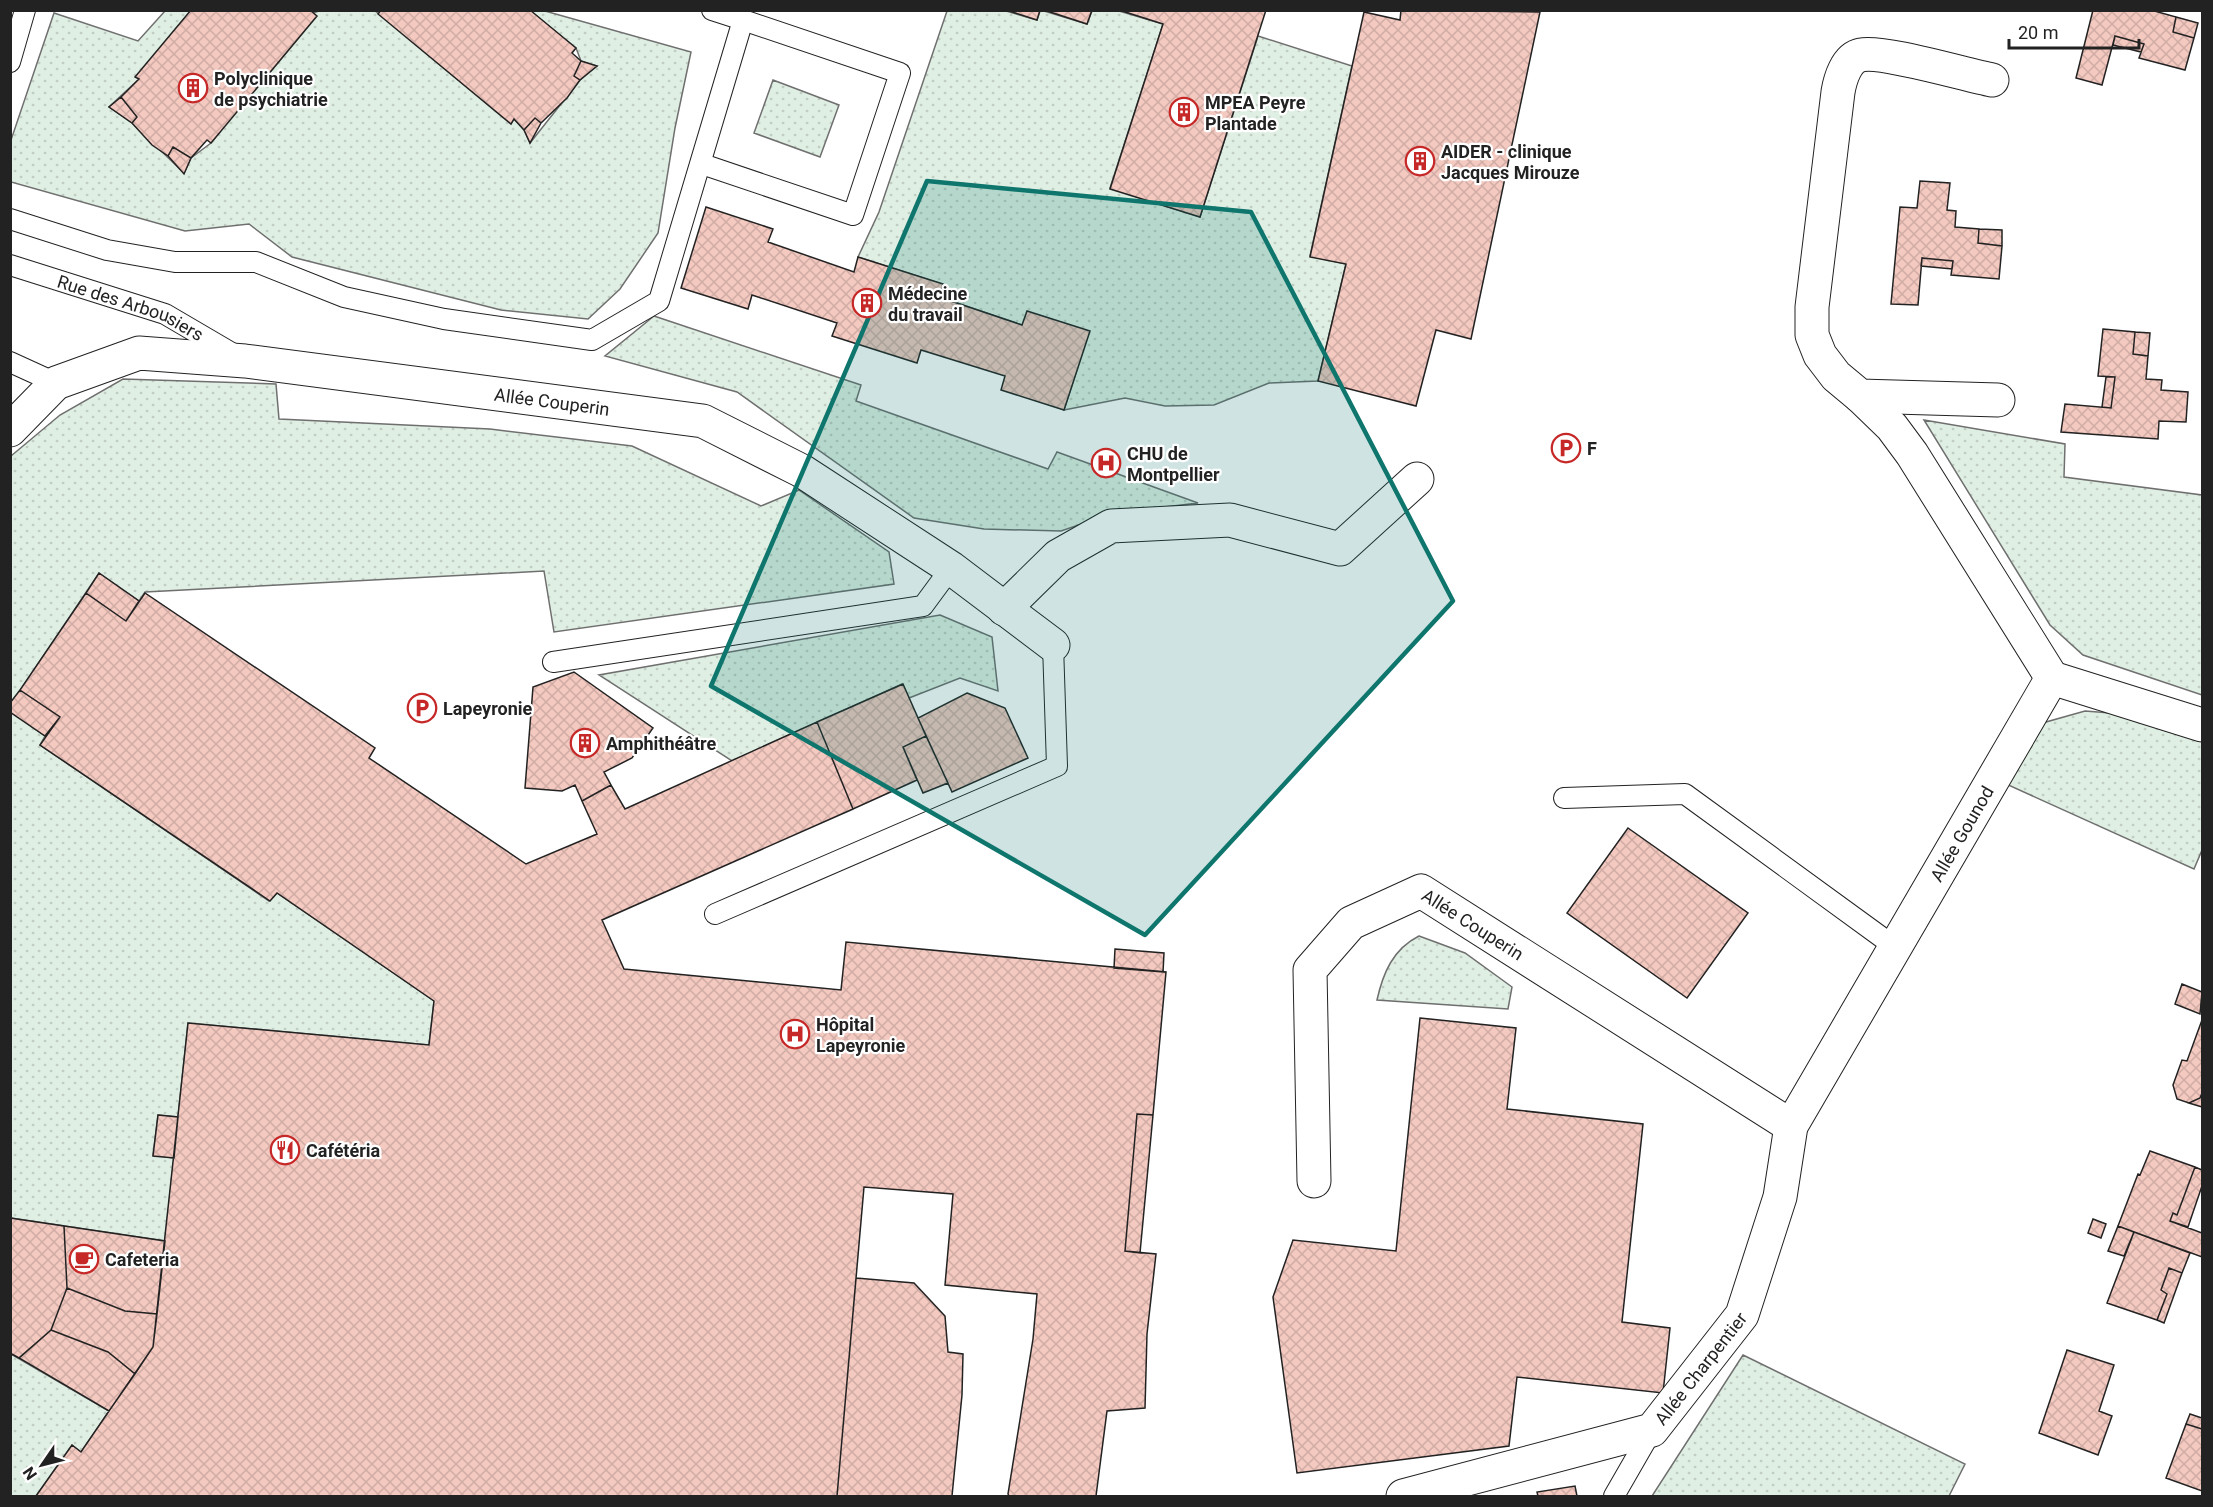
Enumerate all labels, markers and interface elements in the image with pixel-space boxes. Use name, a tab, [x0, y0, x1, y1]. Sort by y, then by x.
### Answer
scale bar	[2009, 12, 2140, 50]
text: 20 m	[2018, 22, 2058, 43]
place label: Polyclinique de psychiatrie	[214, 68, 328, 110]
building icon: Polyclinique de psychiatrie	[177, 72, 209, 104]
place label: MPEA Peyre Plantade	[1205, 92, 1306, 134]
building icon: MPEA Peyre Plantade	[1168, 96, 1200, 128]
place label: AIDER - clinique Jacques Mirouze	[1441, 141, 1580, 183]
building icon: AIDER - clinique Jacques Mirouze	[1404, 145, 1436, 177]
street label: Rue des Arbousiers	[55, 270, 207, 345]
place label: Médecine du travail	[888, 283, 968, 325]
building icon: Médecine du travail	[851, 287, 883, 319]
street label: Allée Couperin	[493, 383, 611, 419]
parking icon: F	[1550, 432, 1582, 464]
place label: F	[1587, 438, 1597, 459]
place label: CHU de Montpellier	[1127, 443, 1220, 485]
hospital icon: CHU de Montpellier	[1090, 447, 1122, 479]
parking icon: Lapeyronie	[406, 692, 438, 724]
place label: Lapeyronie	[443, 698, 532, 719]
building icon: Amphithéâtre	[569, 727, 601, 759]
place label: Amphithéâtre	[606, 733, 716, 754]
street label: Allée Gounod	[1925, 782, 1997, 885]
street label: Allée Couperin	[1418, 884, 1528, 964]
place label: Hôpital Lapeyronie	[816, 1014, 905, 1056]
hospital icon: Hôpital Lapeyronie	[779, 1018, 811, 1050]
restaurant icon: Cafétéria	[269, 1134, 301, 1166]
place label: Cafétéria	[306, 1140, 381, 1161]
cafe icon: Cafeteria	[68, 1243, 100, 1275]
place label: Cafeteria	[105, 1249, 180, 1270]
street label: Allée Charpentier	[1650, 1308, 1751, 1429]
north arrow	[12, 1435, 72, 1495]
text: N	[19, 1463, 41, 1483]

